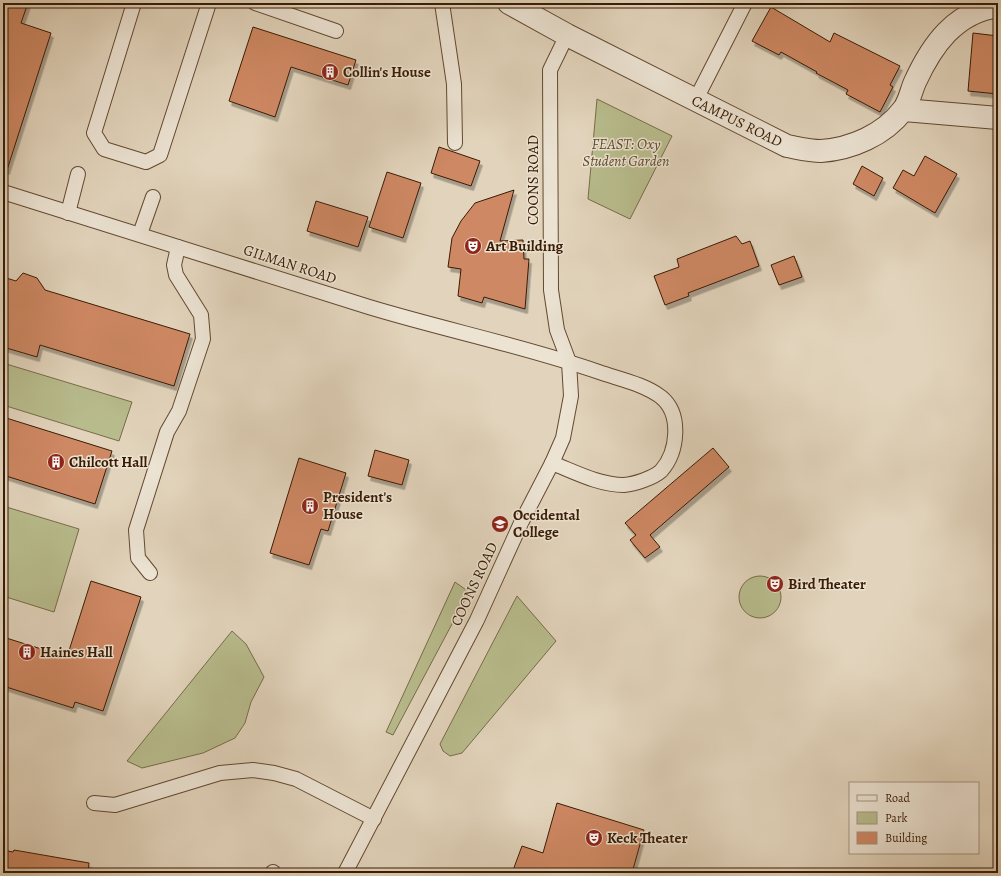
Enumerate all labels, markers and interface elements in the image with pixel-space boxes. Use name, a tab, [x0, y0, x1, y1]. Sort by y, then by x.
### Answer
building icon: Collin's House	[320, 62, 340, 82]
place label: Collin's House	[343, 62, 431, 82]
street label: CAMPUS ROAD	[688, 90, 786, 152]
park label: FEAST: Oxy Student Garden	[583, 134, 669, 171]
street label: COONS ROAD	[523, 135, 543, 225]
theatre icon: Art Building	[463, 236, 483, 256]
place label: Art Building	[485, 236, 564, 256]
street label: GILMAN ROAD	[241, 240, 339, 288]
building icon: Chilcott Hall	[46, 452, 66, 472]
place label: Chilcott Hall	[69, 452, 147, 472]
place label: President's House	[323, 487, 392, 524]
building icon: President's House	[300, 496, 320, 516]
place label: Occidental College	[513, 505, 580, 542]
school or university icon: Occidental College	[490, 514, 510, 534]
street label: COONS ROAD	[446, 539, 502, 629]
theatre icon: Bird Theater	[765, 574, 785, 594]
place label: Bird Theater	[788, 574, 866, 594]
building icon: Haines Hall	[17, 642, 37, 662]
place label: Haines Hall	[40, 642, 113, 662]
legend	[849, 782, 979, 854]
text: Road	[885, 790, 911, 806]
text: Park	[885, 810, 908, 826]
theatre icon: Keck Theater	[584, 828, 604, 848]
place label: Keck Theater	[607, 828, 688, 848]
text: Building	[885, 830, 927, 846]

